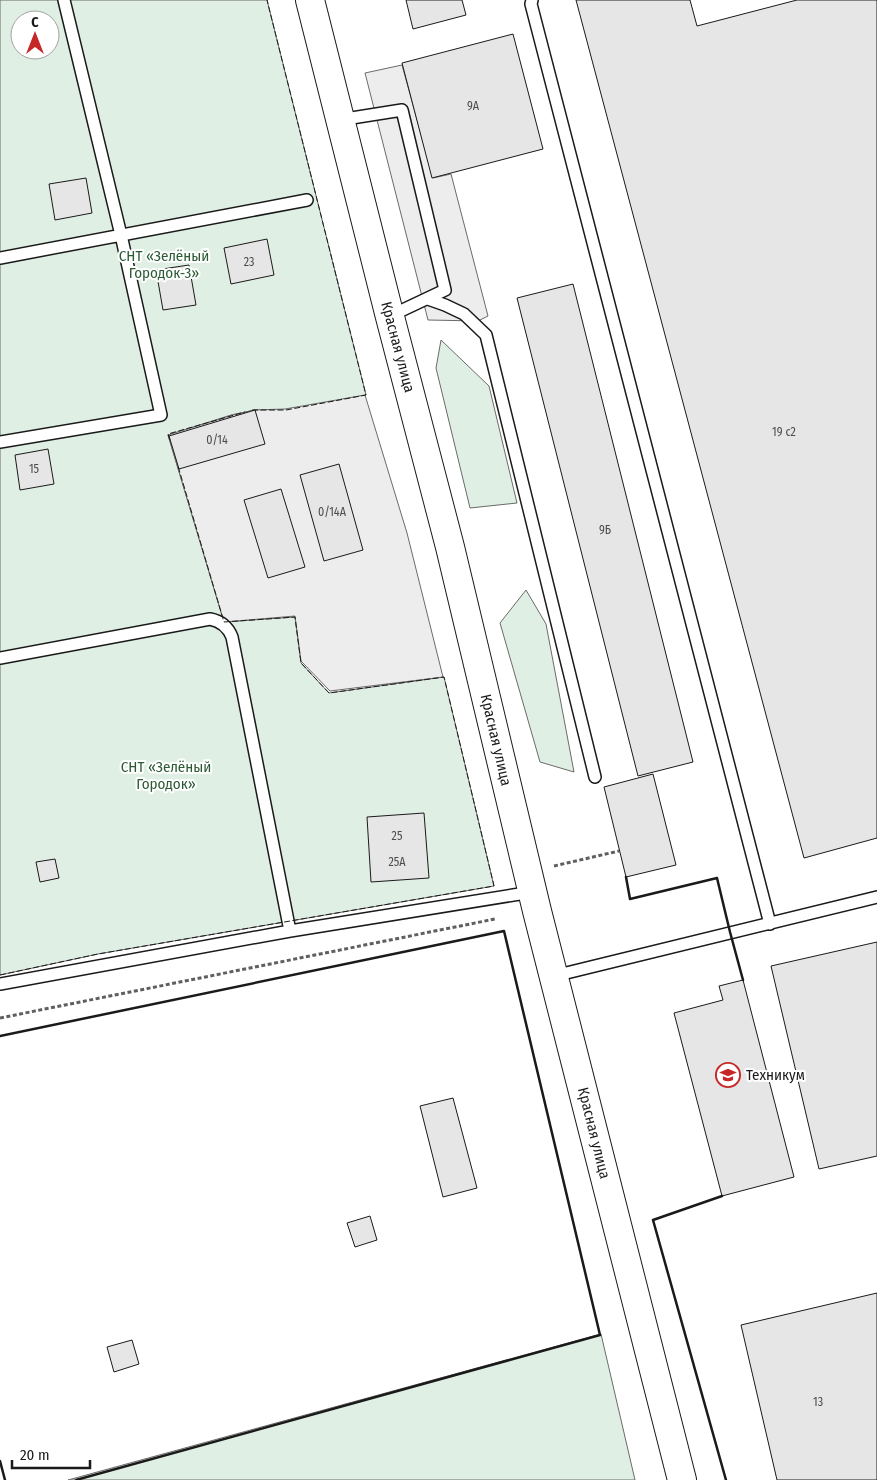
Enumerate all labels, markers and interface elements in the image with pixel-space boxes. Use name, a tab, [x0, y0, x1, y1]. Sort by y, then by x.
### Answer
north arrow	[10, 10, 60, 60]
text: С	[31, 14, 39, 31]
house number: 9А	[467, 99, 480, 113]
park label: СНТ «Зелёный Городок-3»	[119, 247, 209, 282]
house number: 23	[244, 255, 254, 269]
street label: Красная улица	[377, 300, 419, 394]
house number: 19 с2	[772, 425, 796, 439]
house number: 0/14	[206, 433, 228, 447]
house number: 15	[29, 462, 40, 476]
house number: 0/14А	[318, 505, 347, 519]
house number: 9Б	[599, 523, 611, 537]
street label: Красная улица	[477, 692, 515, 788]
park label: СНТ «Зелёный Городок»	[121, 758, 211, 793]
house number: 25	[392, 829, 403, 843]
house number: 25А	[388, 855, 406, 869]
school or university icon: Техникум	[715, 1062, 741, 1088]
place label: Техникум	[746, 1066, 805, 1084]
street label: Красная улица	[574, 1085, 614, 1181]
house number: 13	[813, 1395, 823, 1409]
scale bar	[12, 1438, 90, 1470]
text: 20 m	[20, 1446, 50, 1464]

